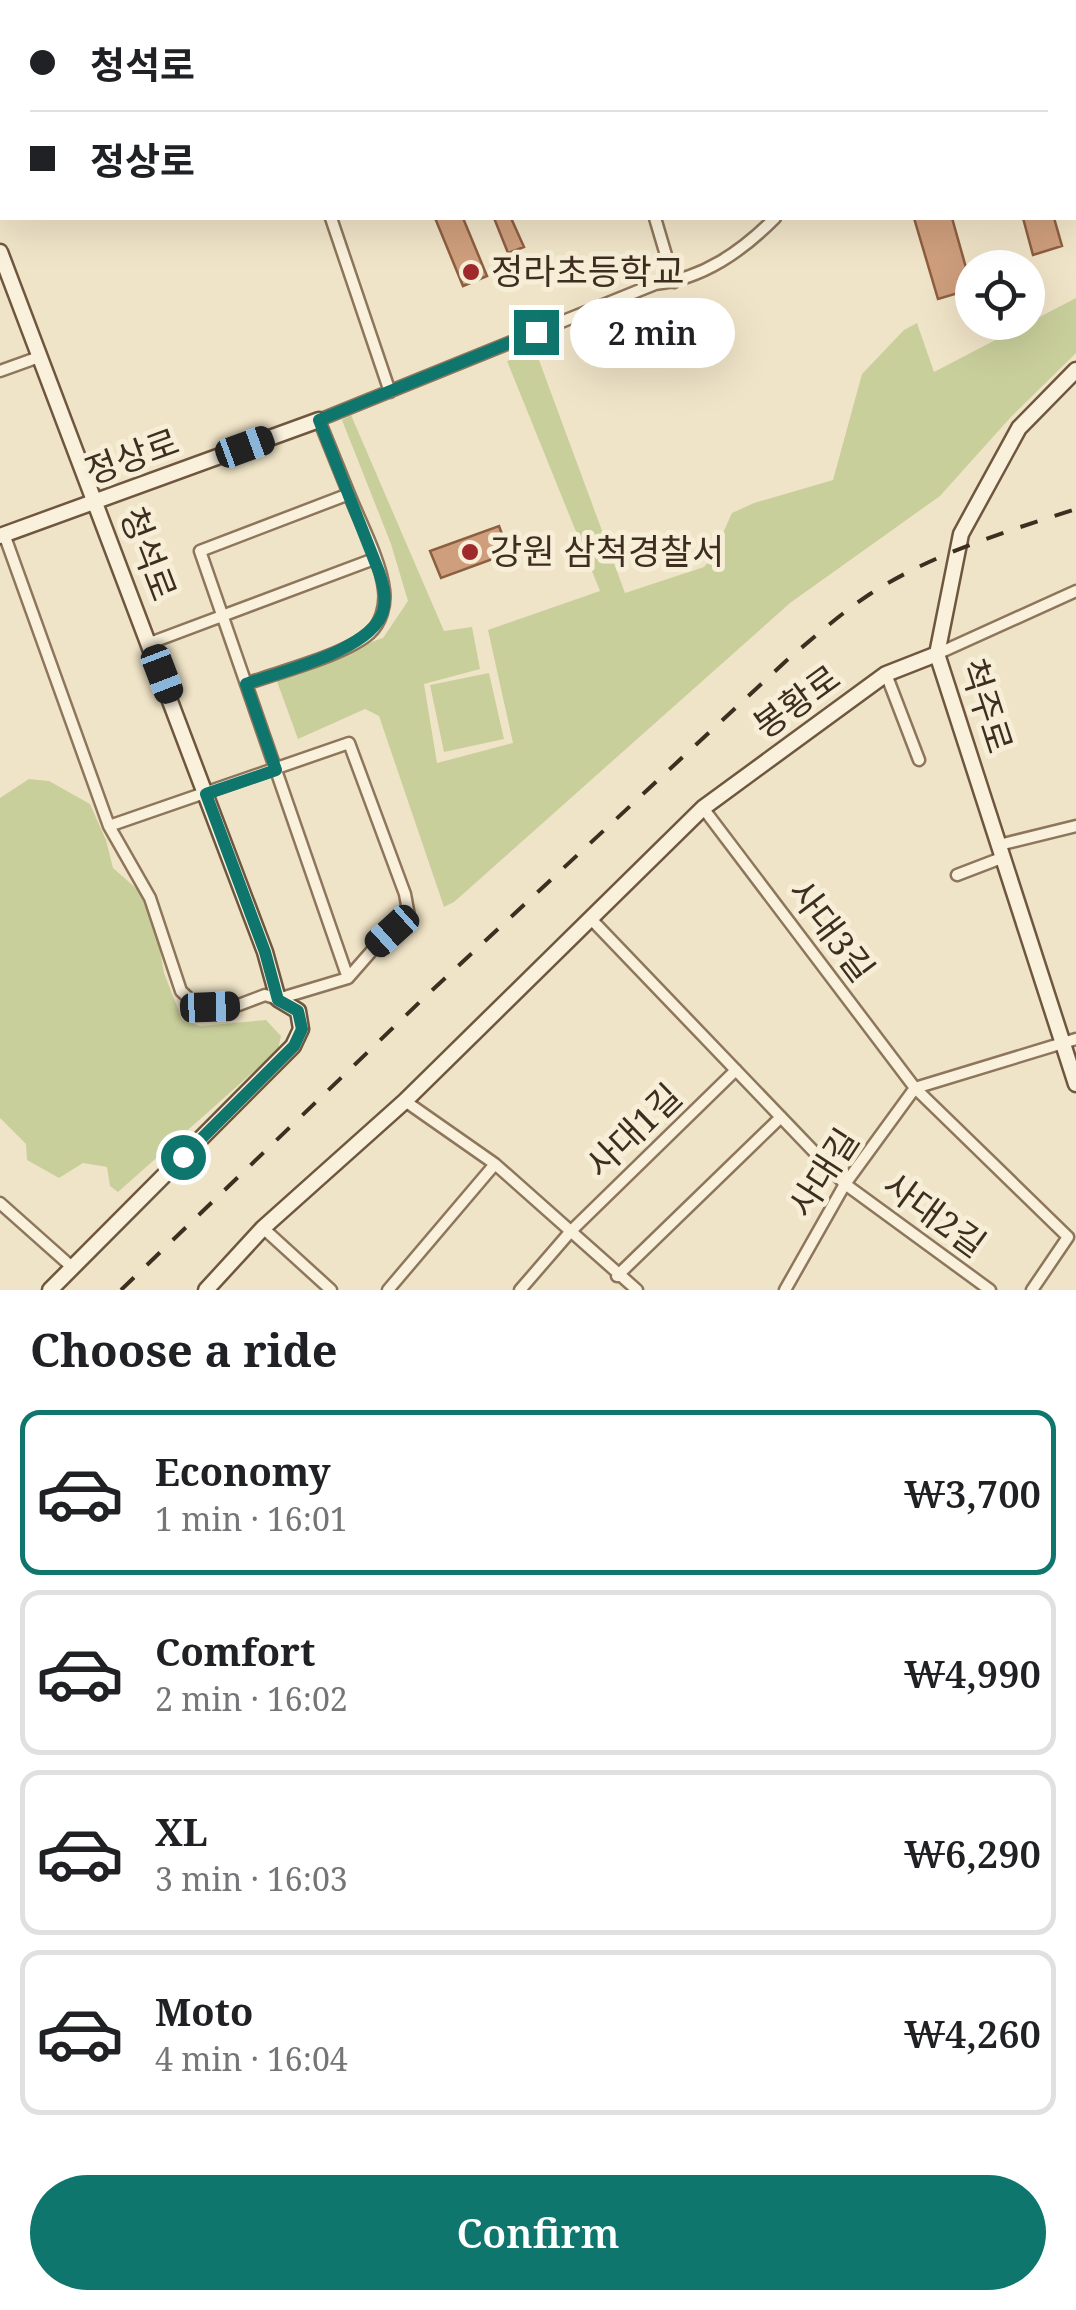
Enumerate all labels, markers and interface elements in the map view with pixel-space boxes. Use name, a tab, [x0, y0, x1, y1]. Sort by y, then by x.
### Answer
text: 청석로	[90, 38, 195, 90]
text: 정상로	[90, 134, 195, 186]
place label: 정라초등학교	[491, 247, 684, 294]
map controls	[955, 250, 1045, 340]
button: locate	[955, 250, 1045, 340]
marker: 정라초등학교	[460, 261, 482, 283]
callout: 2 min	[571, 297, 736, 367]
route end	[514, 310, 559, 355]
text: 2 min	[608, 311, 697, 354]
street label: 정상로	[78, 417, 185, 494]
car	[212, 423, 278, 471]
street label: 청석로	[110, 500, 189, 607]
place label: 강원 삼척경찰서	[490, 527, 725, 574]
marker: 강원 삼척경찰서	[459, 541, 481, 563]
car	[137, 641, 187, 707]
street label: 척주로	[950, 652, 1025, 759]
street label: 봉황로	[743, 653, 849, 748]
street label: 사대3길	[778, 870, 886, 991]
car	[360, 900, 424, 962]
car	[179, 991, 241, 1023]
street label: 사대1길	[575, 1073, 691, 1187]
street label: 사대길	[777, 1119, 869, 1225]
route start	[161, 1135, 206, 1180]
street label: 사대2길	[874, 1161, 996, 1267]
text: Choose a ride	[30, 1319, 338, 1380]
text: Economy	[155, 1445, 331, 1497]
icon: car	[35, 1448, 125, 1538]
text: ₩3,700	[905, 1467, 1041, 1519]
text: 1 min · 16:01	[155, 1497, 348, 1540]
text: Comfort	[155, 1625, 315, 1677]
icon: car	[35, 1628, 125, 1718]
text: ₩4,990	[905, 1647, 1041, 1699]
text: 2 min · 16:02	[155, 1677, 348, 1720]
text: XL	[155, 1805, 208, 1857]
icon: car	[35, 1808, 125, 1898]
text: ₩6,290	[905, 1827, 1041, 1879]
text: 3 min · 16:03	[155, 1857, 348, 1900]
text: Moto	[155, 1985, 253, 2037]
icon: car	[35, 1988, 125, 2078]
text: ₩4,260	[905, 2007, 1041, 2059]
text: 4 min · 16:04	[155, 2037, 348, 2080]
button: Confirm	[30, 2175, 1046, 2290]

